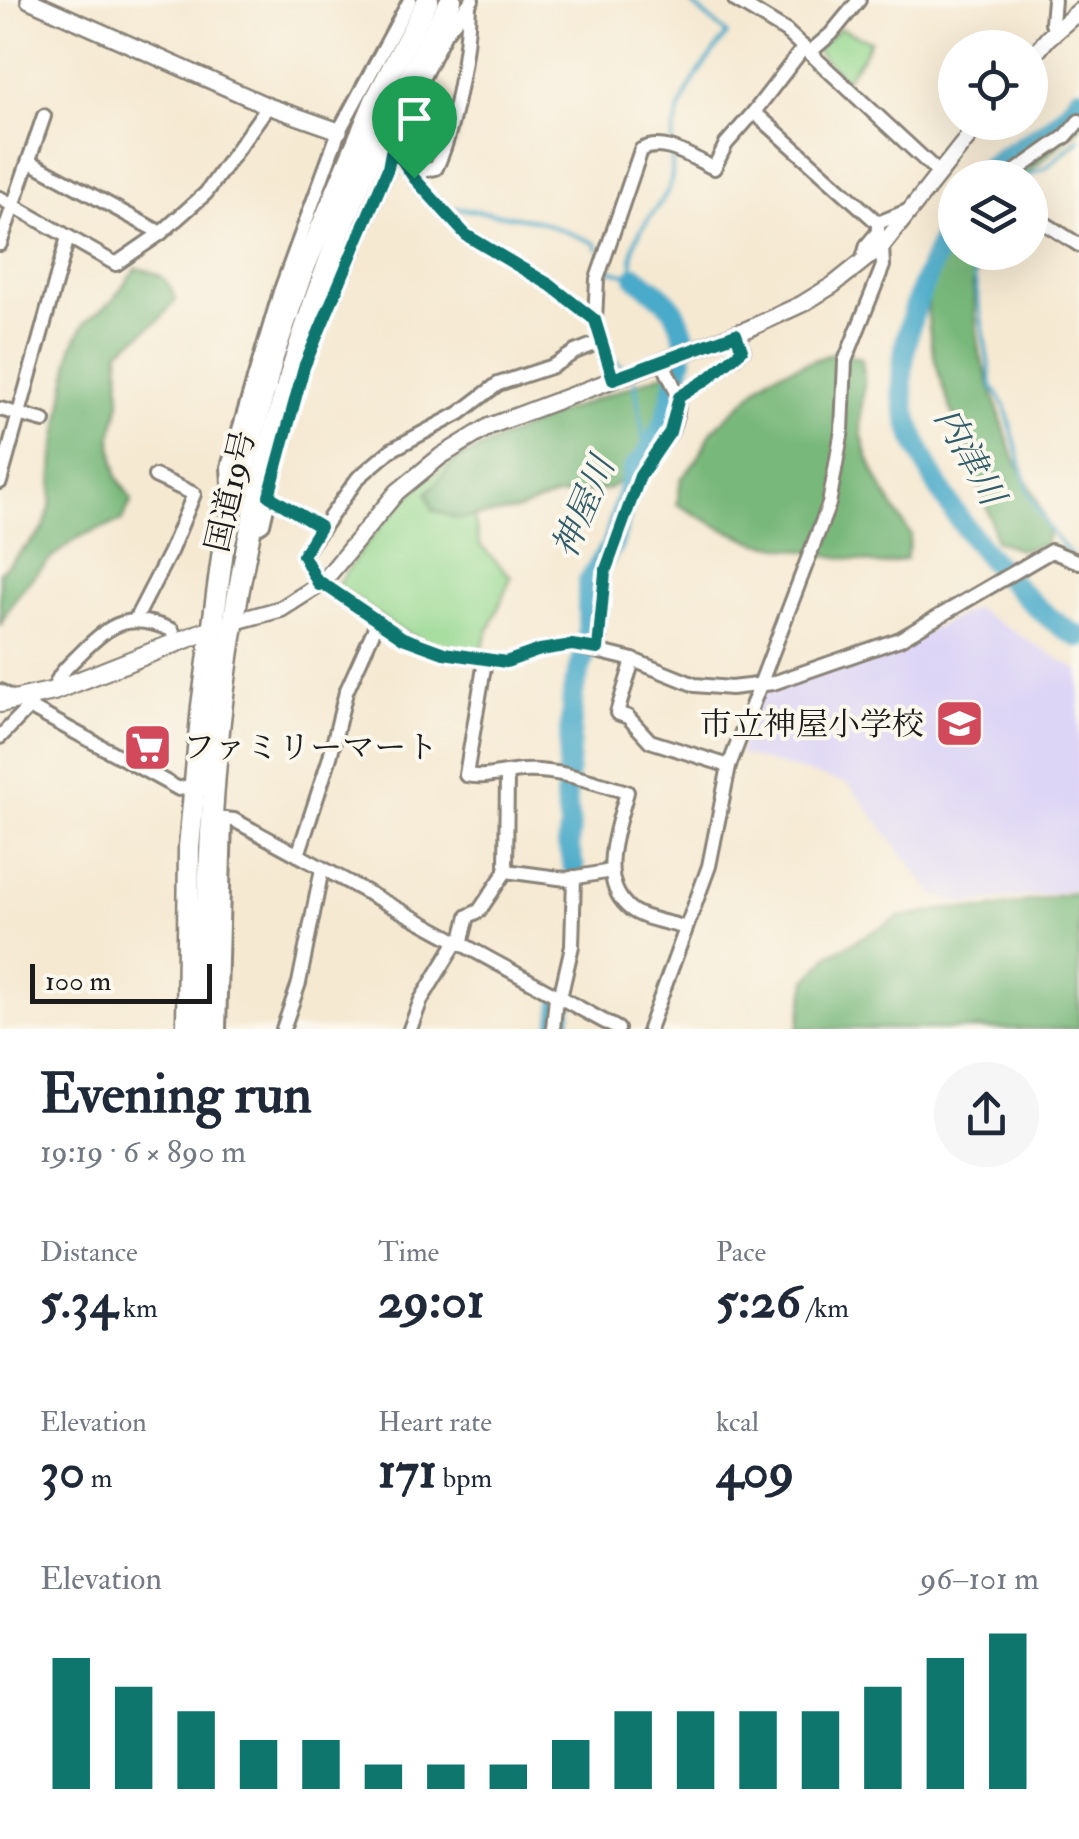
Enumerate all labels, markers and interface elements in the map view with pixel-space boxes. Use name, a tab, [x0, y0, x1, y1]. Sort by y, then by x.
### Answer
map controls	[938, 30, 1048, 270]
button: locate	[938, 30, 1048, 140]
pin	[372, 76, 457, 179]
icon: arrive	[387, 91, 442, 146]
button: layers	[938, 160, 1048, 270]
water label: 内津川	[924, 400, 1016, 517]
street label: 国道19号	[198, 426, 264, 556]
water label: 神屋川	[543, 447, 626, 564]
school or university icon: 市立神屋小学校	[933, 698, 985, 750]
place label: 市立神屋小学校	[700, 705, 924, 745]
supermarket icon: ファミリーマート	[122, 721, 174, 773]
place label: ファミリーマート	[183, 728, 438, 768]
scale bar	[30, 959, 212, 1004]
text: 100 m	[45, 964, 111, 999]
text: Evening run	[40, 1060, 312, 1129]
button: share	[934, 1062, 1039, 1167]
text: 19:19 · 6 × 890 m	[40, 1132, 246, 1172]
text: Distance	[40, 1235, 138, 1270]
text: Time	[378, 1235, 439, 1270]
text: Pace	[716, 1235, 766, 1270]
text: 5.34	[40, 1270, 117, 1333]
text: 29:01	[378, 1270, 485, 1333]
text: 5:26	[716, 1270, 801, 1333]
text: km	[117, 1291, 158, 1326]
text: /km	[801, 1291, 849, 1326]
text: Elevation	[40, 1405, 147, 1440]
text: Heart rate	[378, 1405, 492, 1440]
text: kcal	[716, 1405, 759, 1440]
text: 30	[40, 1440, 85, 1503]
text: 171	[378, 1440, 437, 1503]
text: 409	[716, 1440, 794, 1503]
text: m	[85, 1461, 112, 1496]
text: bpm	[437, 1461, 492, 1496]
text: Elevation	[40, 1559, 162, 1599]
text: 96–101 m	[920, 1559, 1039, 1599]

